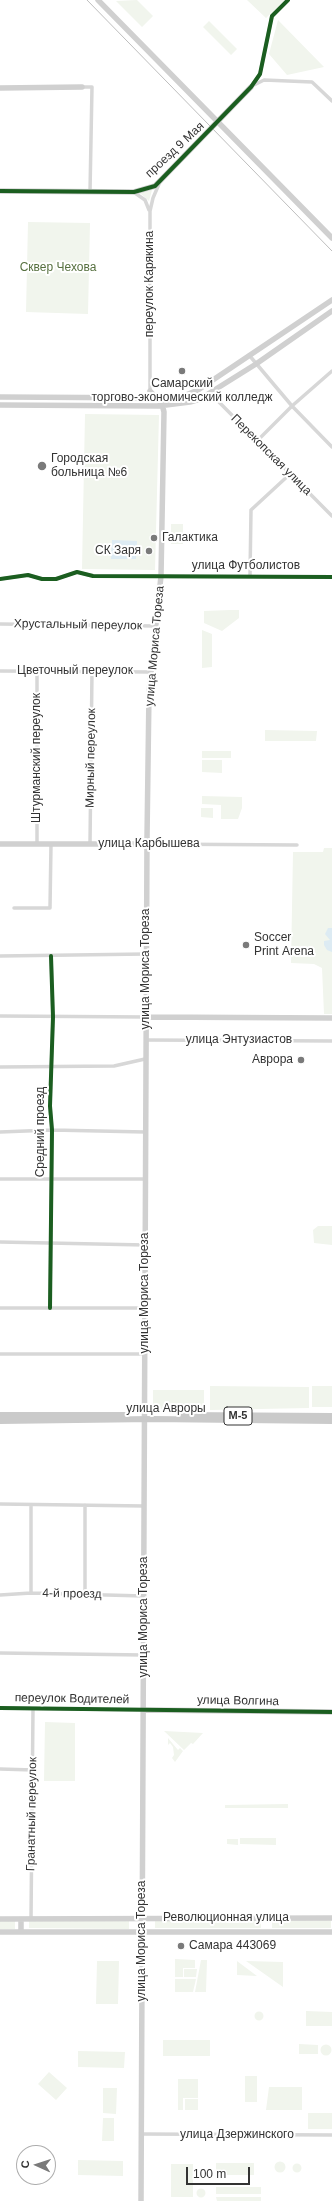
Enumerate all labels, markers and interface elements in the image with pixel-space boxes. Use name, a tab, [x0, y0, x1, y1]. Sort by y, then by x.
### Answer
street label: проезд 9 Мая	[143, 119, 207, 181]
street label: переулок Карякина	[143, 231, 157, 337]
park label: Сквер Чехова	[20, 261, 96, 275]
marker: Самарский торгово-экономический колледж	[177, 366, 187, 376]
place label: Самарский торгово-экономический колледж	[92, 377, 272, 405]
street label: Перекопская улица	[228, 412, 314, 498]
place label: Городская больница №6	[51, 452, 127, 480]
marker: Городская больница №6	[36, 460, 48, 472]
place label: Галактика	[162, 531, 218, 545]
marker: Галактика	[149, 533, 159, 543]
place label: СК Заря	[95, 544, 141, 558]
marker: СК Заря	[144, 546, 154, 556]
street label: улица Футболистов	[192, 559, 300, 573]
street label: улица Мориса Тореза	[143, 585, 167, 707]
street label: Хрустальный переулок	[14, 617, 142, 633]
street label: Цветочный переулок	[17, 664, 133, 678]
street label: Штурманский переулок	[30, 693, 44, 823]
street label: Мирный переулок	[83, 708, 99, 808]
street label: улица Карбышева	[98, 837, 200, 851]
street label: улица Мориса Тореза	[139, 909, 153, 1029]
place label: Soccer Print Arena	[254, 931, 314, 959]
marker: Soccer Print Arena	[241, 940, 251, 950]
street label: улица Энтузиастов	[186, 1033, 292, 1047]
place label: Аврора	[252, 1053, 293, 1067]
marker: Аврора	[296, 1055, 306, 1065]
street label: Средний проезд	[34, 1087, 48, 1177]
street label: улица Мориса Тореза	[138, 1233, 152, 1353]
street label: улица Авроры	[126, 1402, 206, 1416]
road number: М-5	[224, 1407, 252, 1425]
street label: улица Мориса Тореза	[137, 1557, 151, 1677]
street label: 4-й проезд	[42, 1586, 102, 1602]
street label: переулок Водителей	[15, 1691, 129, 1707]
street label: улица Волгина	[197, 1693, 279, 1709]
street label: Гранатный переулок	[24, 1757, 40, 1871]
street label: улица Мориса Тореза	[135, 1881, 149, 2001]
street label: Революционная улица	[163, 1911, 289, 1925]
place label: Самара 443069	[189, 1939, 276, 1953]
marker: Самара 443069	[176, 1941, 186, 1951]
street label: улица Дзержинского	[180, 2128, 294, 2142]
north arrow	[16, 2145, 56, 2185]
scale bar	[188, 2159, 252, 2185]
text: С	[19, 2160, 31, 2169]
text: 100 m	[193, 2167, 226, 2181]

